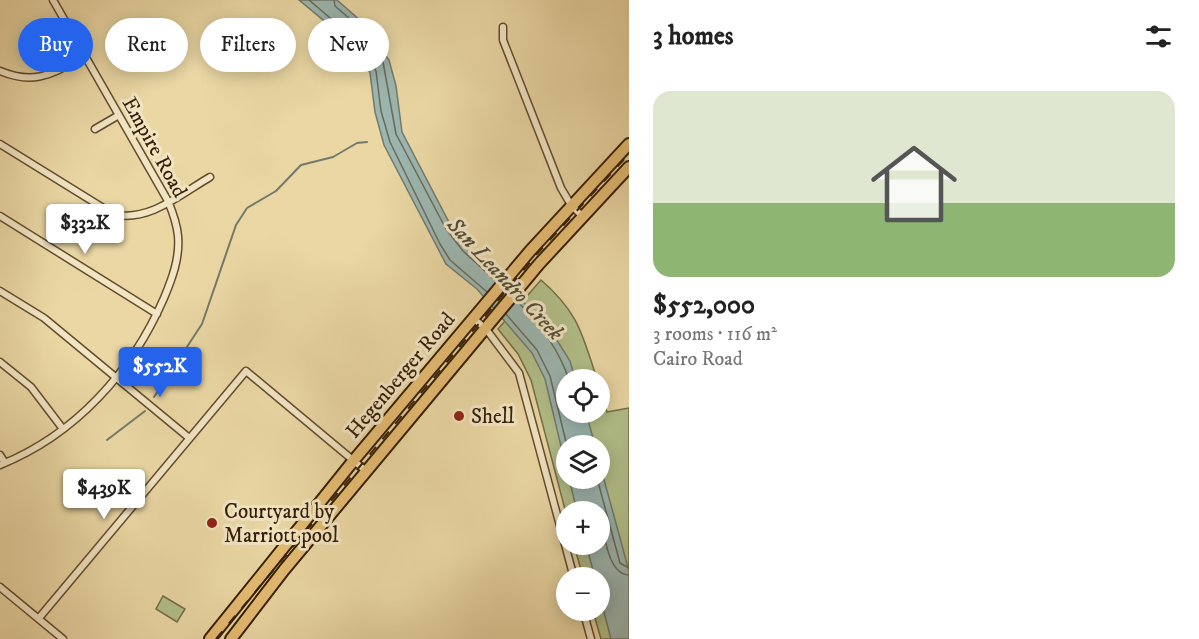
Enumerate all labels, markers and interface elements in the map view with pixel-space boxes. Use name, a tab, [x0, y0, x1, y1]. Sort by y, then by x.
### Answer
chip: Buy	[18, 18, 93, 72]
chip: Rent	[105, 18, 188, 72]
chip: Filters	[200, 18, 296, 72]
chip: New	[308, 18, 389, 72]
text: 3 homes	[653, 20, 733, 53]
icon: filters	[1142, 20, 1175, 53]
street label: Empire Road	[116, 93, 193, 203]
icon: home	[860, 130, 968, 238]
pin: $332K	[43, 204, 127, 255]
text: $332K	[60, 211, 110, 236]
water label: San Leandro Creek	[440, 211, 569, 347]
text: $552,000	[653, 289, 755, 322]
street label: Hegenberger Road	[340, 307, 462, 444]
text: 3 rooms · 116 m²	[653, 322, 777, 347]
pin: $552K	[118, 347, 202, 398]
text: Cairo Road	[653, 347, 743, 372]
text: $552K	[133, 354, 187, 379]
map controls	[556, 369, 610, 621]
button: locate	[556, 369, 610, 423]
place label: Shell	[471, 404, 515, 430]
marker: Shell	[452, 409, 466, 423]
button: layers	[556, 435, 610, 489]
pin: $439K	[62, 469, 146, 520]
text: $439K	[77, 476, 131, 501]
place label: Courtyard by Marriott pool	[224, 499, 339, 549]
button: +	[556, 501, 610, 555]
marker: Courtyard by Marriott pool	[205, 516, 219, 530]
button: −	[556, 567, 610, 621]

